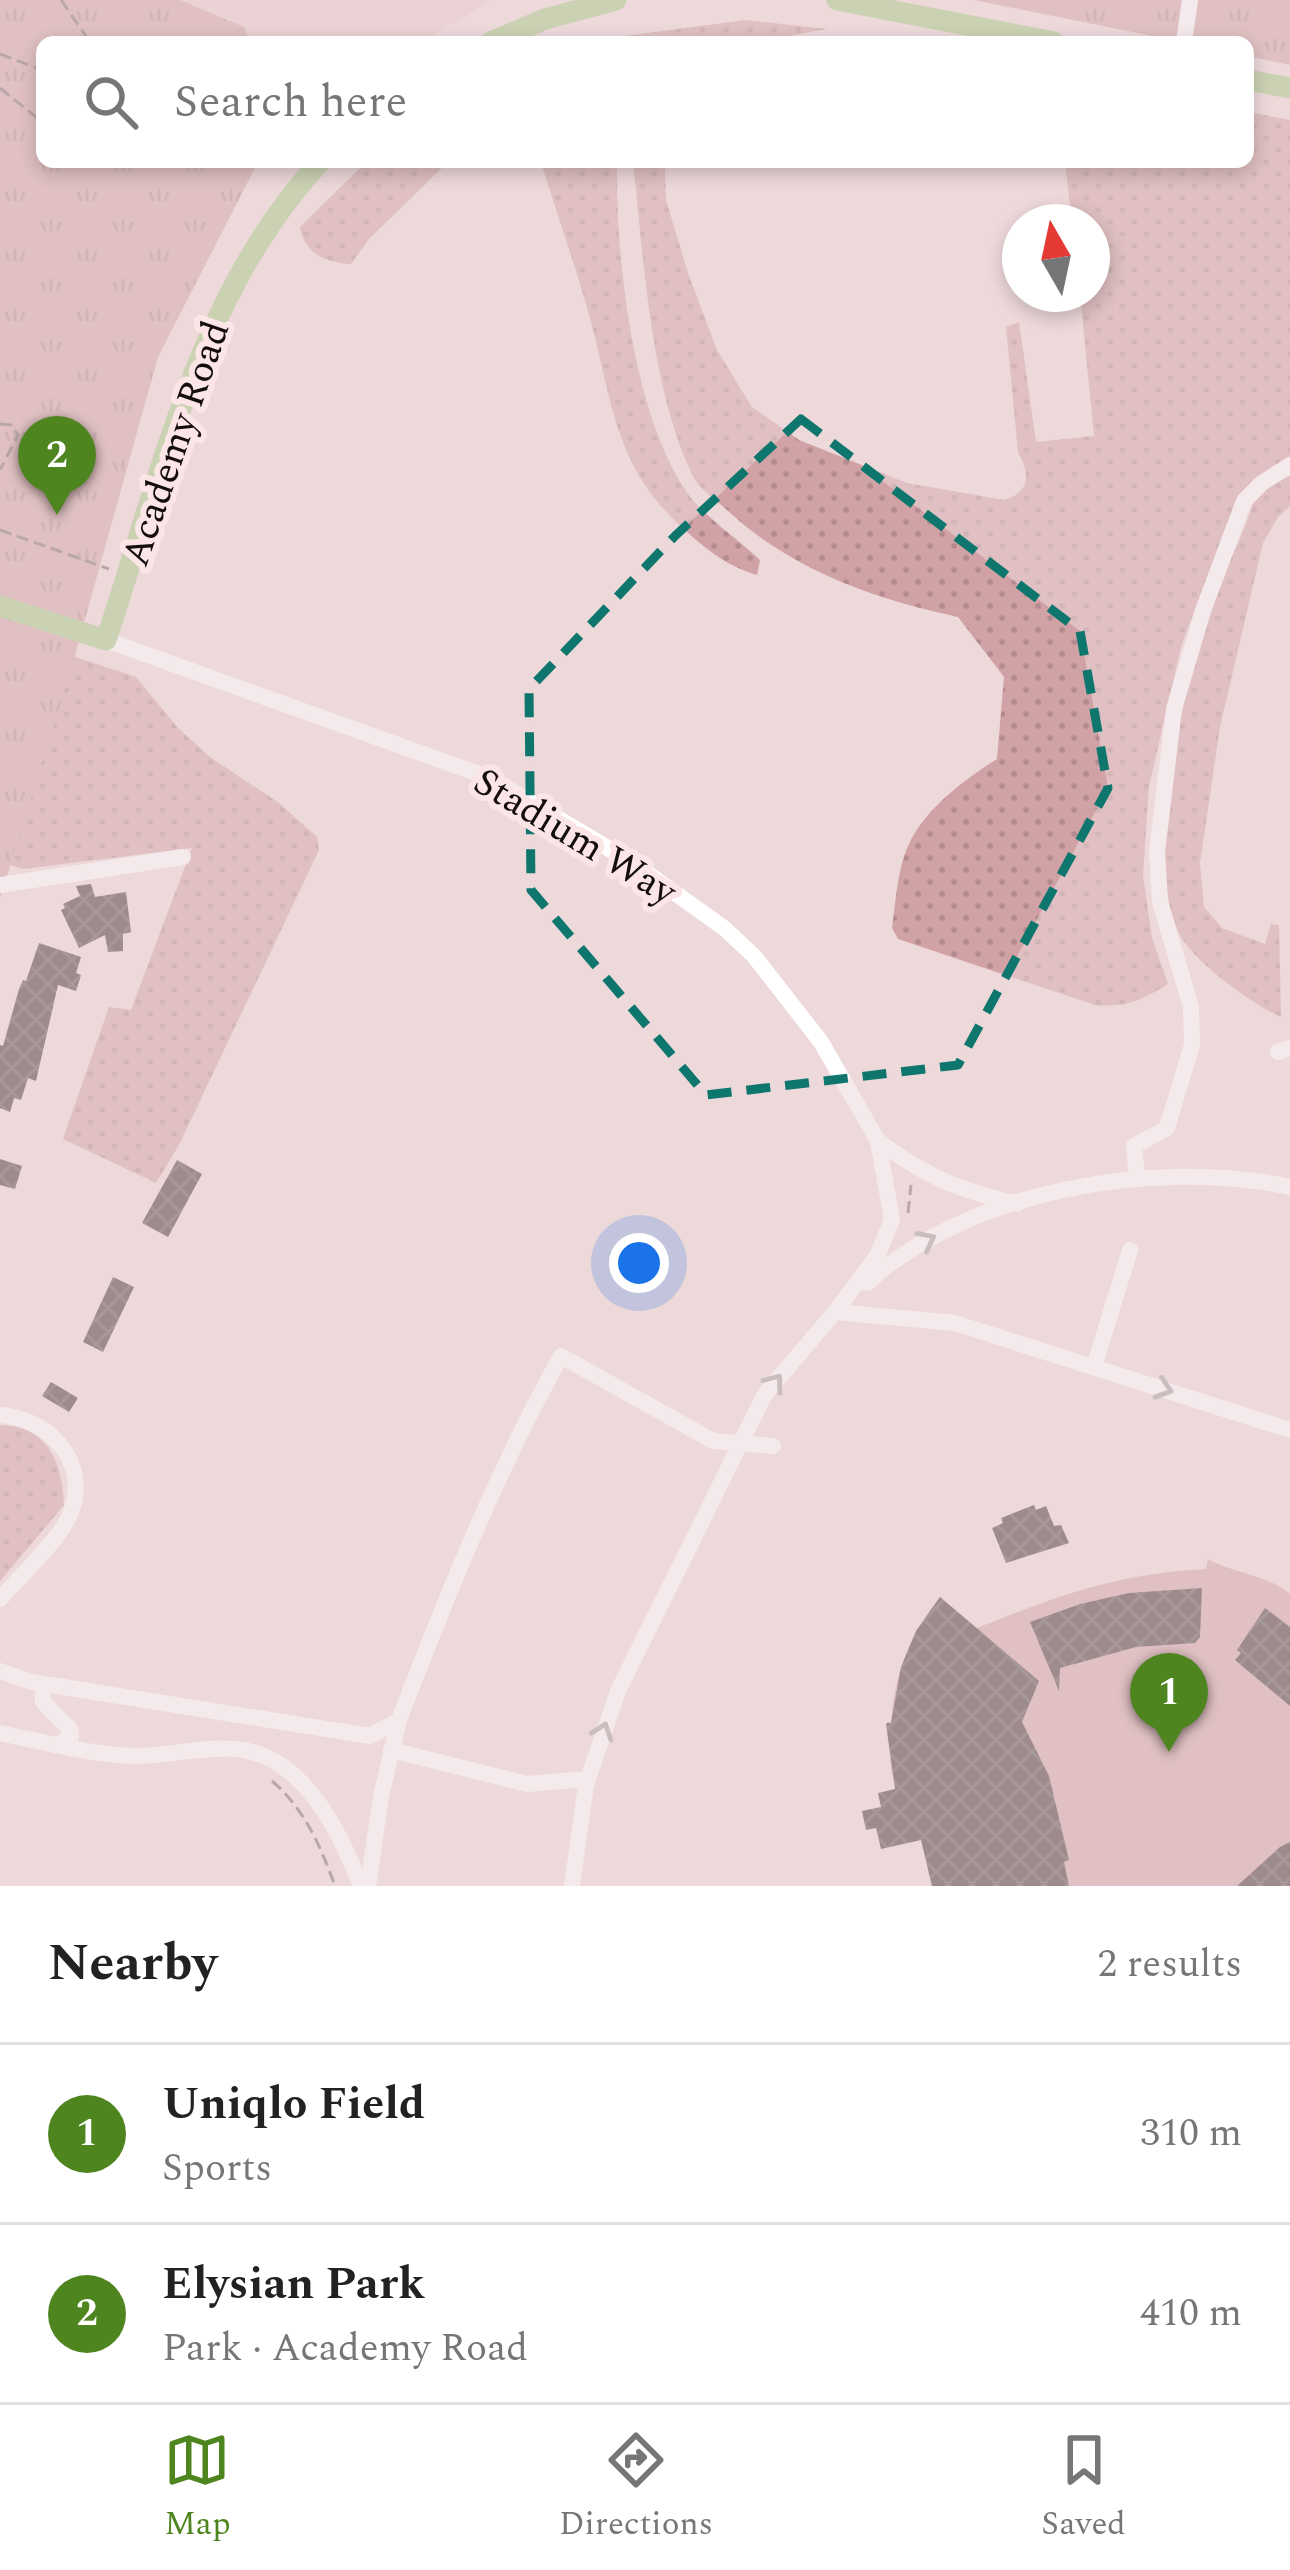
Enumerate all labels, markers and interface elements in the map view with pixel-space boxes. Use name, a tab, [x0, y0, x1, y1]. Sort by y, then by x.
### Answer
search box	[36, 36, 1254, 168]
text: Search here	[174, 68, 407, 137]
icon: search	[78, 69, 144, 135]
north arrow	[1002, 204, 1110, 312]
street label: Academy Road	[107, 313, 246, 575]
pin: 2	[18, 416, 96, 515]
street label: Stadium Way	[462, 753, 689, 922]
one-way arrow	[914, 1231, 936, 1254]
your location	[609, 1233, 669, 1293]
one-way arrow	[761, 1374, 783, 1395]
one-way arrow	[1153, 1375, 1174, 1400]
pin: 1	[1130, 1653, 1208, 1752]
one-way arrow	[589, 1721, 613, 1742]
text: Nearby	[48, 1925, 217, 2003]
text: 2 results	[1098, 1935, 1242, 1994]
text: Uniqlo Field	[162, 2070, 425, 2139]
text: 1	[76, 2104, 98, 2163]
text: 310 m	[1140, 2104, 1242, 2163]
text: Sports	[162, 2139, 272, 2198]
text: Elysian Park	[162, 2250, 425, 2319]
text: 2	[76, 2284, 98, 2343]
text: 410 m	[1140, 2284, 1242, 2343]
text: Park · Academy Road	[162, 2319, 528, 2378]
tab: Map	[164, 2427, 231, 2549]
tab: Directions	[559, 2427, 713, 2549]
tab: Saved	[1041, 2427, 1126, 2549]

